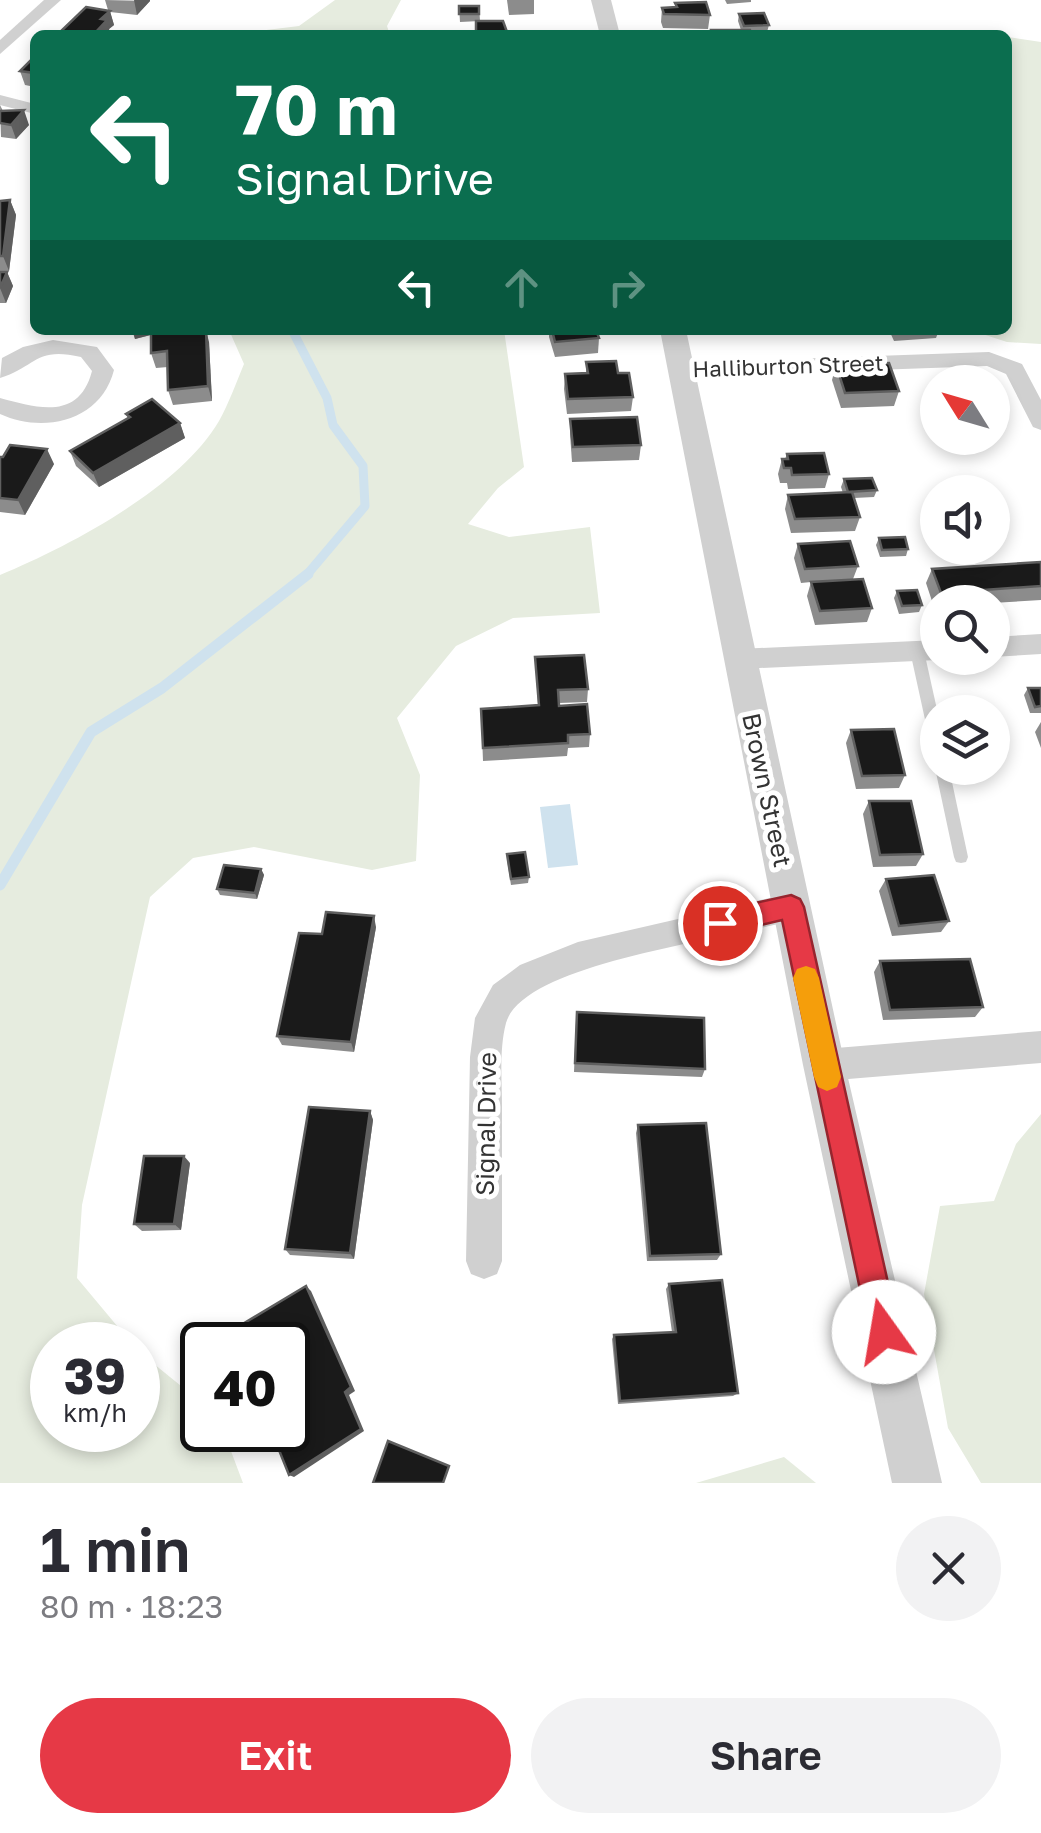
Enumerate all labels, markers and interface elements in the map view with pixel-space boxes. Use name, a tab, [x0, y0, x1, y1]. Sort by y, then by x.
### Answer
text: 70 m	[235, 66, 397, 150]
icon: left	[70, 70, 200, 200]
text: Signal Drive	[235, 151, 494, 205]
icon: left	[389, 260, 444, 315]
icon: ahead	[494, 260, 549, 315]
icon: right	[599, 260, 654, 315]
street label: Halliburton Street	[692, 349, 884, 382]
north arrow	[920, 365, 1010, 455]
map controls	[920, 365, 1010, 785]
button: sound	[920, 475, 1010, 565]
button: search	[920, 585, 1010, 675]
button: layers	[920, 695, 1010, 785]
street label: Brown Street	[736, 710, 799, 870]
pin	[678, 881, 763, 966]
icon: arrive	[693, 896, 748, 951]
street label: Signal Drive	[469, 1052, 502, 1196]
position arrow	[832, 1280, 936, 1384]
speed limit sign: 40	[180, 1322, 310, 1452]
text: 39	[64, 1345, 126, 1405]
text: km/h	[63, 1397, 127, 1428]
text: 1 min	[40, 1513, 190, 1585]
button: close	[896, 1516, 1001, 1621]
text: 80 m · 18:23	[40, 1587, 223, 1625]
button: Exit	[40, 1698, 511, 1813]
button: Share	[531, 1698, 1001, 1813]

